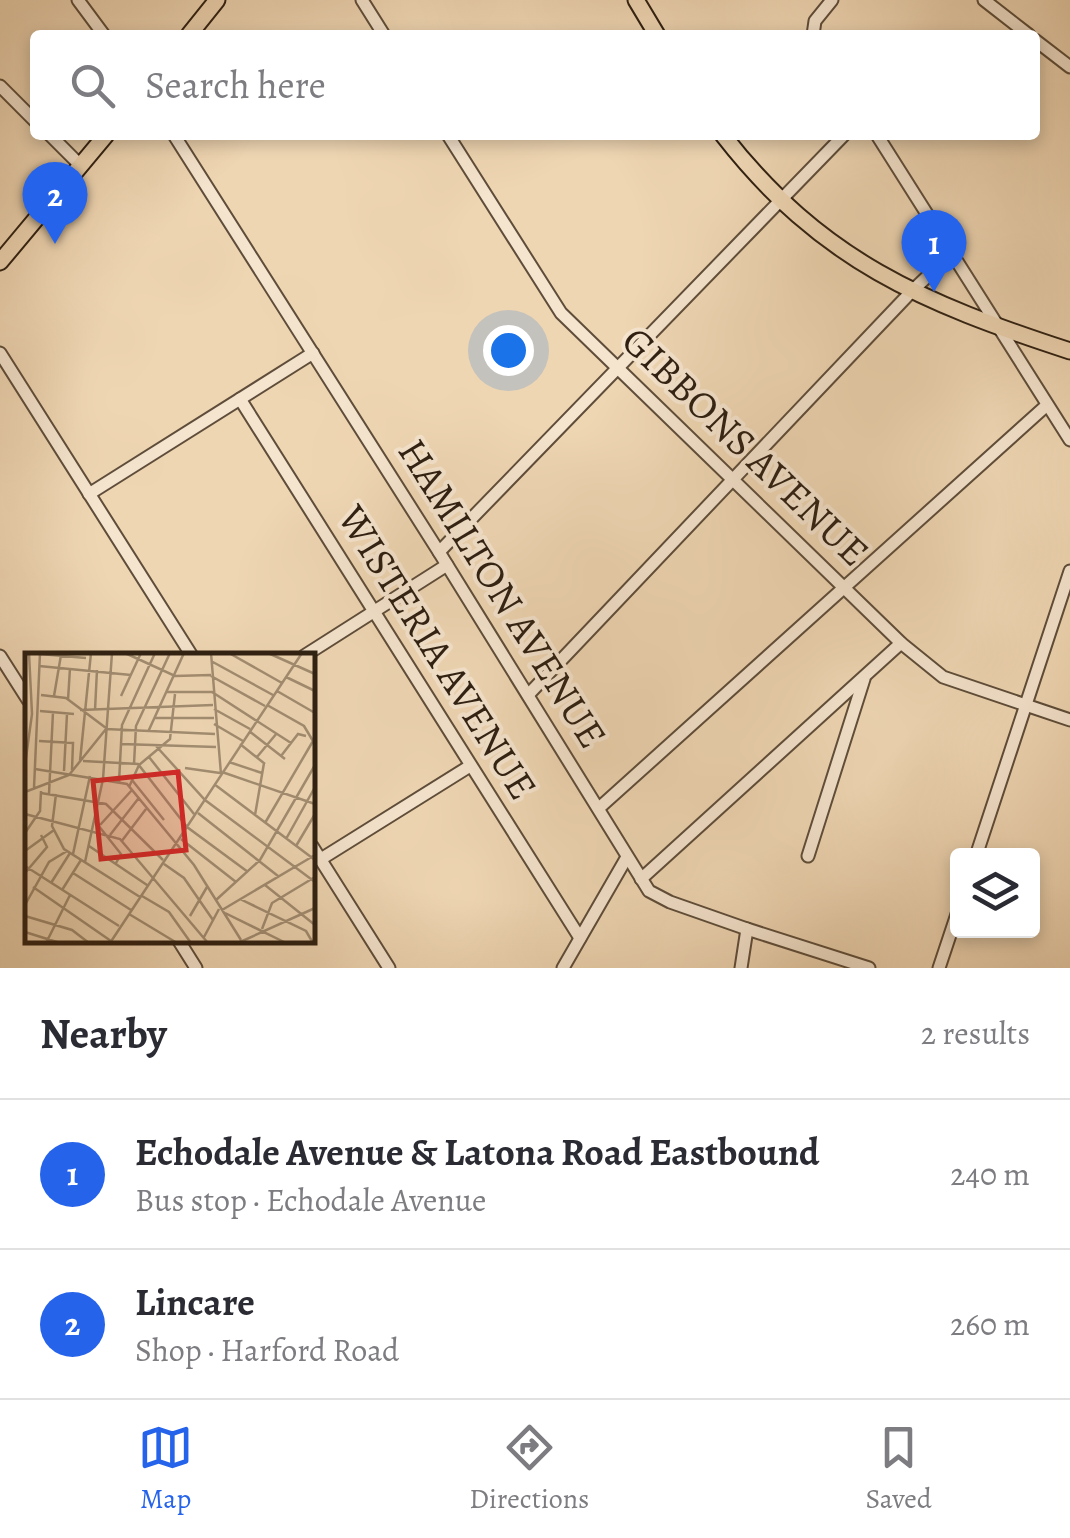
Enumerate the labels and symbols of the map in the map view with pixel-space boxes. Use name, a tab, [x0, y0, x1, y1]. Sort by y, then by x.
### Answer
pin: 2	[22, 162, 88, 244]
pin: 1	[902, 210, 966, 292]
street label: GIBBONS AVENUE	[610, 314, 881, 579]
your location	[483, 325, 534, 376]
street label: HAMILTON AVENUE	[385, 428, 620, 758]
street label: WISTERIA AVENUE	[324, 494, 550, 810]
inset map	[25, 653, 315, 943]

